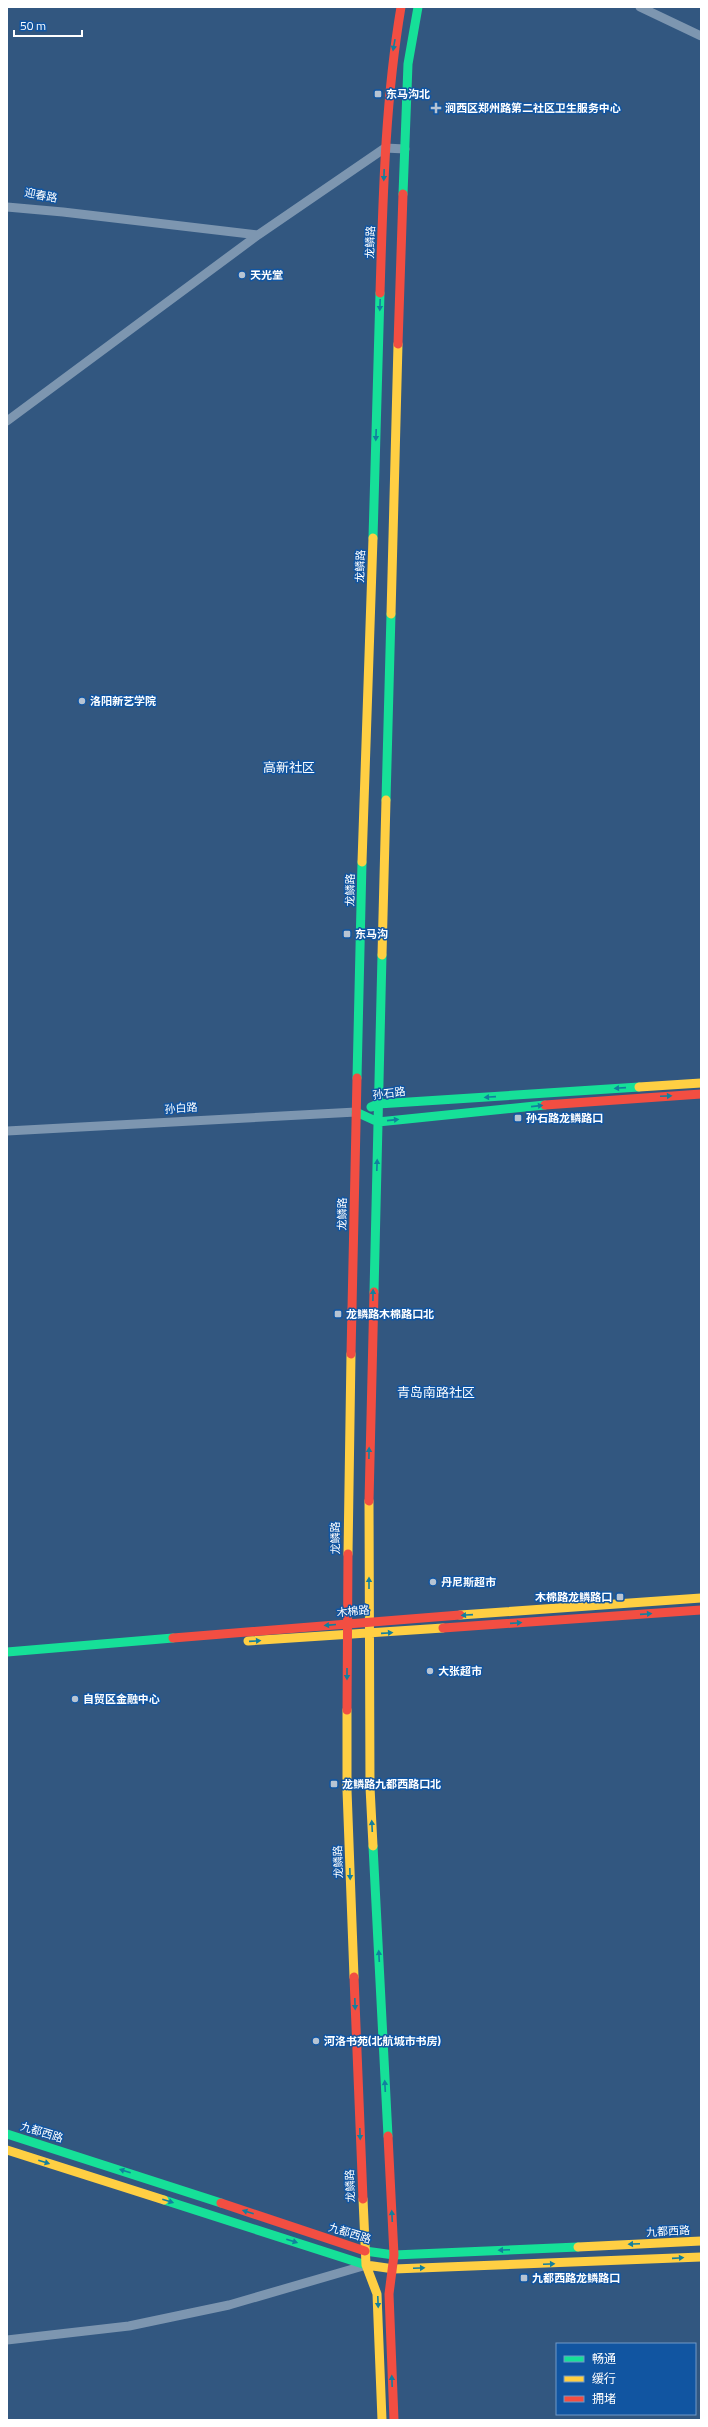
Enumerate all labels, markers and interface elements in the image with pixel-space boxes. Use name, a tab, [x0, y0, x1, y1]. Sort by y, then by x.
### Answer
scale bar	[14, 12, 82, 38]
text: 50 m	[20, 16, 46, 35]
one-way arrow	[391, 39, 397, 52]
place label: 东马沟北	[386, 86, 430, 102]
marker: 东马沟北	[373, 89, 383, 99]
place label: 涧西区郑州路第二社区卫生服务中心	[445, 100, 621, 116]
marker: 涧西区郑州路第二社区卫生服务中心	[430, 102, 442, 114]
one-way arrow	[381, 169, 388, 181]
street label: 迎春路	[23, 184, 59, 206]
street label: 龙鳞路	[361, 225, 379, 259]
place label: 天光堂	[250, 267, 283, 283]
marker: 天光堂	[237, 270, 247, 280]
one-way arrow	[377, 299, 384, 311]
one-way arrow	[373, 429, 379, 442]
street label: 龙鳞路	[351, 549, 369, 583]
place label: 洛阳新艺学院	[90, 693, 156, 709]
marker: 洛阳新艺学院	[77, 696, 87, 706]
district label: 高新社区	[263, 757, 315, 777]
street label: 龙鳞路	[342, 873, 358, 907]
place label: 东马沟	[355, 926, 388, 942]
marker: 东马沟	[342, 929, 352, 939]
street label: 孙石路	[372, 1083, 406, 1103]
one-way arrow	[614, 1084, 626, 1091]
one-way arrow	[660, 1092, 672, 1099]
one-way arrow	[484, 1093, 496, 1100]
street label: 孙白路	[164, 1099, 198, 1117]
one-way arrow	[530, 1103, 543, 1109]
place label: 孙石路龙鳞路口	[526, 1110, 603, 1126]
marker: 孙石路龙鳞路口	[513, 1113, 523, 1123]
one-way arrow	[387, 1117, 399, 1124]
one-way arrow	[374, 1158, 380, 1171]
street label: 龙鳞路	[334, 1197, 350, 1231]
one-way arrow	[370, 1288, 376, 1301]
place label: 龙鳞路木棉路口北	[346, 1306, 434, 1322]
marker: 龙鳞路木棉路口北	[333, 1309, 343, 1319]
district label: 青岛南路社区	[397, 1382, 475, 1402]
one-way arrow	[366, 1447, 373, 1459]
street label: 龙鳞路	[327, 1522, 343, 1555]
place label: 丹尼斯超市	[441, 1574, 496, 1590]
one-way arrow	[366, 1576, 372, 1589]
marker: 丹尼斯超市	[428, 1577, 438, 1587]
place label: 木棉路龙鳞路口	[535, 1589, 612, 1605]
marker: 木棉路龙鳞路口	[615, 1592, 625, 1602]
street label: 木棉路	[336, 1602, 370, 1620]
one-way arrow	[640, 1610, 652, 1617]
one-way arrow	[461, 1611, 473, 1618]
one-way arrow	[510, 1620, 522, 1627]
one-way arrow	[324, 1622, 336, 1629]
one-way arrow	[381, 1629, 393, 1636]
one-way arrow	[249, 1637, 261, 1644]
place label: 大张超市	[438, 1663, 482, 1679]
marker: 大张超市	[425, 1666, 435, 1676]
one-way arrow	[344, 1668, 350, 1681]
place label: 自贸区金融中心	[83, 1691, 160, 1707]
marker: 自贸区金融中心	[70, 1694, 80, 1704]
place label: 龙鳞路九都西路口北	[342, 1776, 441, 1792]
marker: 龙鳞路九都西路口北	[329, 1779, 339, 1789]
one-way arrow	[369, 1819, 375, 1832]
street label: 龙鳞路	[329, 1845, 347, 1879]
one-way arrow	[347, 1868, 353, 1881]
one-way arrow	[375, 1950, 382, 1962]
one-way arrow	[352, 1998, 358, 2011]
place label: 河洛书苑(北航城市书房)	[324, 2033, 441, 2049]
marker: 河洛书苑(北航城市书房)	[311, 2036, 321, 2046]
one-way arrow	[382, 2080, 389, 2092]
street label: 九都西路	[19, 2118, 65, 2146]
one-way arrow	[357, 2128, 364, 2140]
one-way arrow	[39, 2159, 51, 2165]
one-way arrow	[119, 2168, 131, 2174]
street label: 龙鳞路	[341, 2169, 359, 2203]
one-way arrow	[163, 2198, 175, 2204]
one-way arrow	[242, 2209, 254, 2215]
one-way arrow	[389, 2210, 396, 2222]
street label: 九都西路	[327, 2219, 373, 2247]
street label: 九都西路	[646, 2222, 690, 2240]
one-way arrow	[286, 2238, 298, 2244]
one-way arrow	[628, 2241, 640, 2248]
one-way arrow	[497, 2247, 510, 2253]
one-way arrow	[672, 2255, 684, 2262]
one-way arrow	[543, 2260, 555, 2267]
one-way arrow	[413, 2265, 426, 2271]
place label: 九都西路龙鳞路口	[532, 2270, 620, 2286]
marker: 九都西路龙鳞路口	[519, 2273, 529, 2283]
one-way arrow	[374, 2296, 381, 2308]
legend	[556, 2343, 696, 2415]
text: 畅通	[592, 2349, 616, 2368]
text: 缓行	[592, 2369, 616, 2388]
one-way arrow	[389, 2374, 395, 2387]
text: 拥堵	[592, 2389, 616, 2408]

